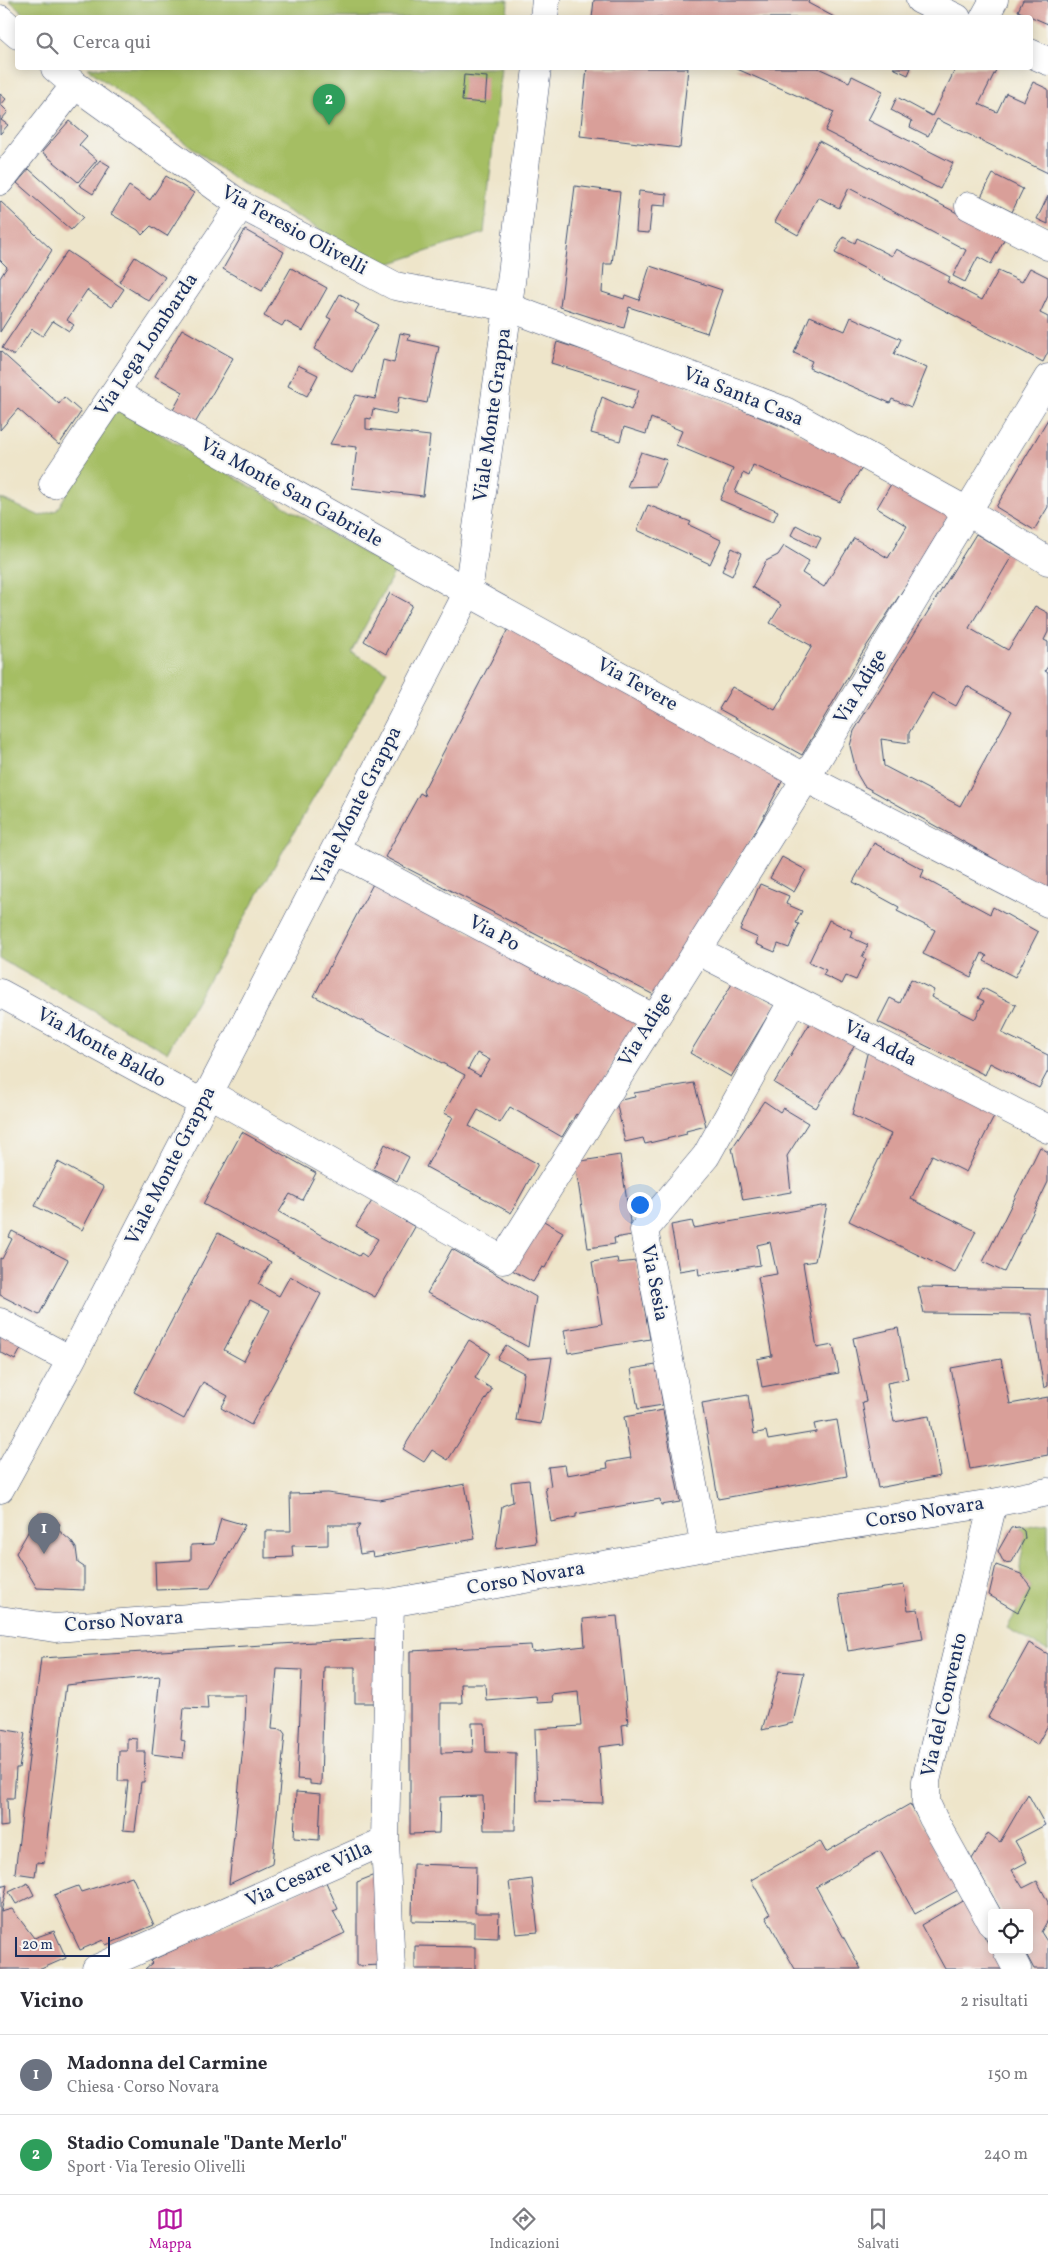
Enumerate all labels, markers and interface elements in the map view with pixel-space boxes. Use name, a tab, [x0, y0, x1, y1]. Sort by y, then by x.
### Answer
search box	[15, 15, 1033, 70]
icon: search	[33, 29, 61, 57]
text: Cerca qui	[73, 30, 151, 56]
pin: 2	[313, 84, 345, 125]
street label: Via Teresio Olivelli	[216, 179, 372, 283]
street label: Via Lega Lombarda	[89, 268, 205, 422]
street label: Viale Monte Grappa	[467, 326, 519, 504]
street label: Via Santa Casa	[678, 360, 808, 434]
street label: Via Monte San Gabriele	[194, 431, 388, 555]
street label: Via Adige	[828, 644, 894, 730]
street label: Via Tevere	[591, 651, 683, 719]
street label: Viale Monte Grappa	[305, 722, 409, 890]
street label: Via Po	[463, 909, 525, 959]
street label: Via Adige	[612, 987, 680, 1073]
street label: Via Monte Baldo	[31, 1001, 171, 1095]
street label: Via Adda	[838, 1014, 922, 1074]
street label: Viale Monte Grappa	[119, 1082, 223, 1250]
your location	[627, 1192, 653, 1218]
street label: Via Sesia	[633, 1242, 675, 1324]
street label: Corso Novara	[864, 1490, 986, 1536]
pin: 1	[28, 1513, 60, 1554]
street label: Corso Novara	[465, 1555, 587, 1603]
street label: Corso Novara	[63, 1604, 185, 1640]
street label: Via del Convento	[915, 1630, 975, 1780]
street label: Via Cesare Villa	[241, 1835, 377, 1915]
map controls	[988, 1909, 1033, 1954]
button: locate	[988, 1909, 1033, 1954]
scale bar	[15, 1934, 110, 1957]
text: 20 m	[22, 1936, 53, 1955]
text: Vicino	[20, 1987, 84, 2016]
text: 2 risultati	[960, 1991, 1028, 2013]
text: Madonna del Carmine	[67, 2051, 267, 2077]
text: 1	[33, 2064, 39, 2086]
text: 150 m	[987, 2064, 1028, 2086]
text: Chiesa · Corso Novara	[67, 2077, 219, 2099]
text: Stadio Comunale "Dante Merlo"	[67, 2131, 348, 2157]
text: 2	[32, 2144, 40, 2166]
text: 240 m	[984, 2144, 1028, 2166]
text: Sport · Via Teresio Olivelli	[67, 2157, 246, 2179]
tab: Mappa	[149, 2205, 192, 2254]
tab: Indicazioni	[489, 2205, 559, 2254]
tab: Salvati	[857, 2205, 899, 2254]

